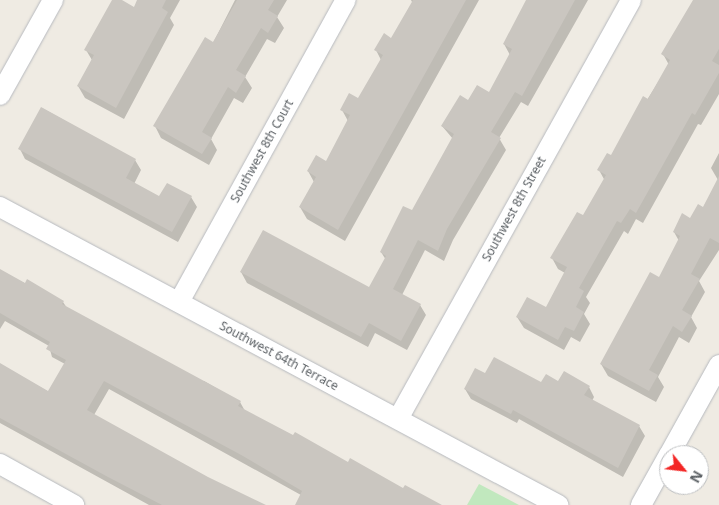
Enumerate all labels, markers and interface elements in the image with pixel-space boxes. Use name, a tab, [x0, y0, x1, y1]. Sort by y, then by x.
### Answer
street label: Southwest 8th Court	[228, 97, 296, 205]
street label: Southwest 8th Street	[479, 154, 549, 264]
street label: Southwest 64th Terrace	[217, 319, 341, 393]
north arrow	[659, 445, 709, 495]
text: N	[686, 467, 708, 487]

